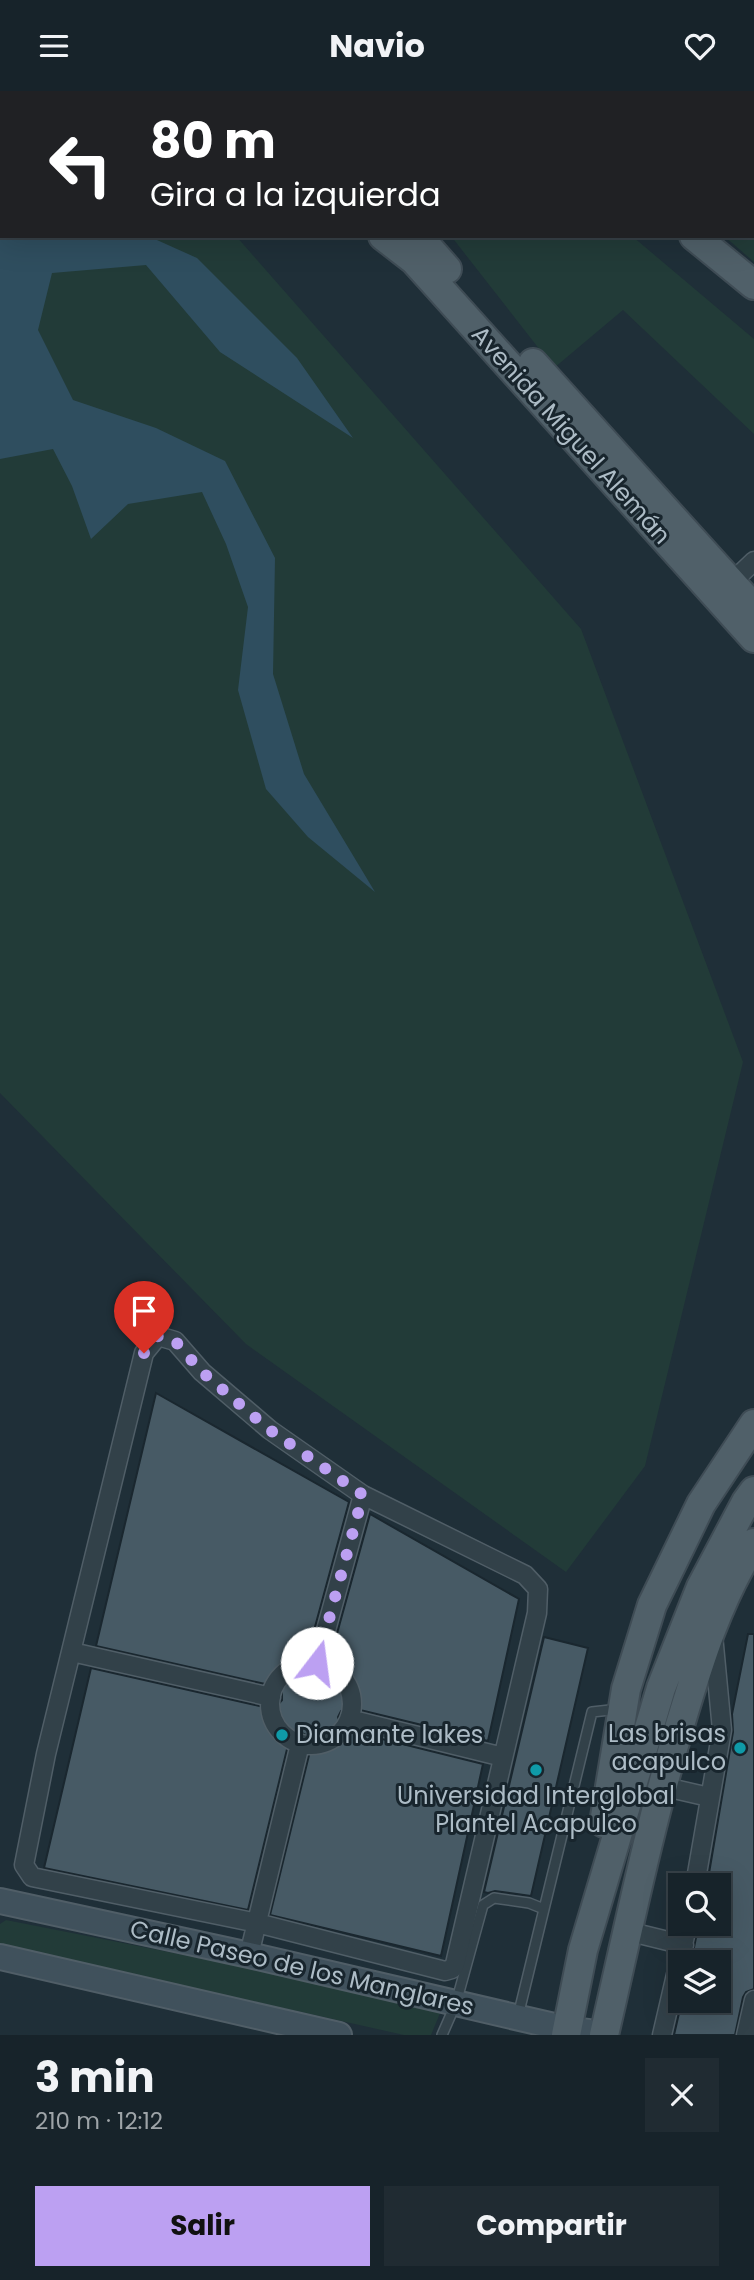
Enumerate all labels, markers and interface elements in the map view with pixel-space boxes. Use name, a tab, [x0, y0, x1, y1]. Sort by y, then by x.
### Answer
text: Navio	[329, 23, 425, 68]
icon: menu	[35, 27, 73, 65]
icon: heart	[681, 27, 719, 65]
text: 80 m	[150, 107, 276, 175]
icon: left	[35, 119, 126, 210]
text: Gira a la izquierda	[150, 172, 441, 217]
street label: Avenida Miguel Alemán	[464, 318, 678, 551]
pin	[114, 1281, 174, 1353]
icon: arrive	[125, 1292, 163, 1330]
position arrow	[280, 1626, 354, 1700]
place label: Las brisas acapulco	[608, 1717, 726, 1778]
place label: Diamante lakes	[296, 1718, 483, 1751]
marker: Diamante lakes	[274, 1727, 290, 1743]
marker: Las brisas acapulco	[732, 1740, 748, 1756]
marker: Universidad Interglobal Plantel Acapulco	[528, 1762, 544, 1778]
place label: Universidad Interglobal Plantel Acapulco	[397, 1779, 675, 1840]
map controls	[668, 1873, 731, 2013]
button: search	[668, 1873, 731, 1936]
street label: Calle Paseo de los Manglares	[127, 1912, 477, 2023]
button: layers	[668, 1950, 731, 2013]
text: 3 min	[35, 2048, 155, 2107]
button: close	[645, 2058, 719, 2132]
text: 210 m · 12:12	[35, 2105, 163, 2137]
button: Salir	[35, 2186, 370, 2266]
button: Compartir	[384, 2186, 719, 2266]

